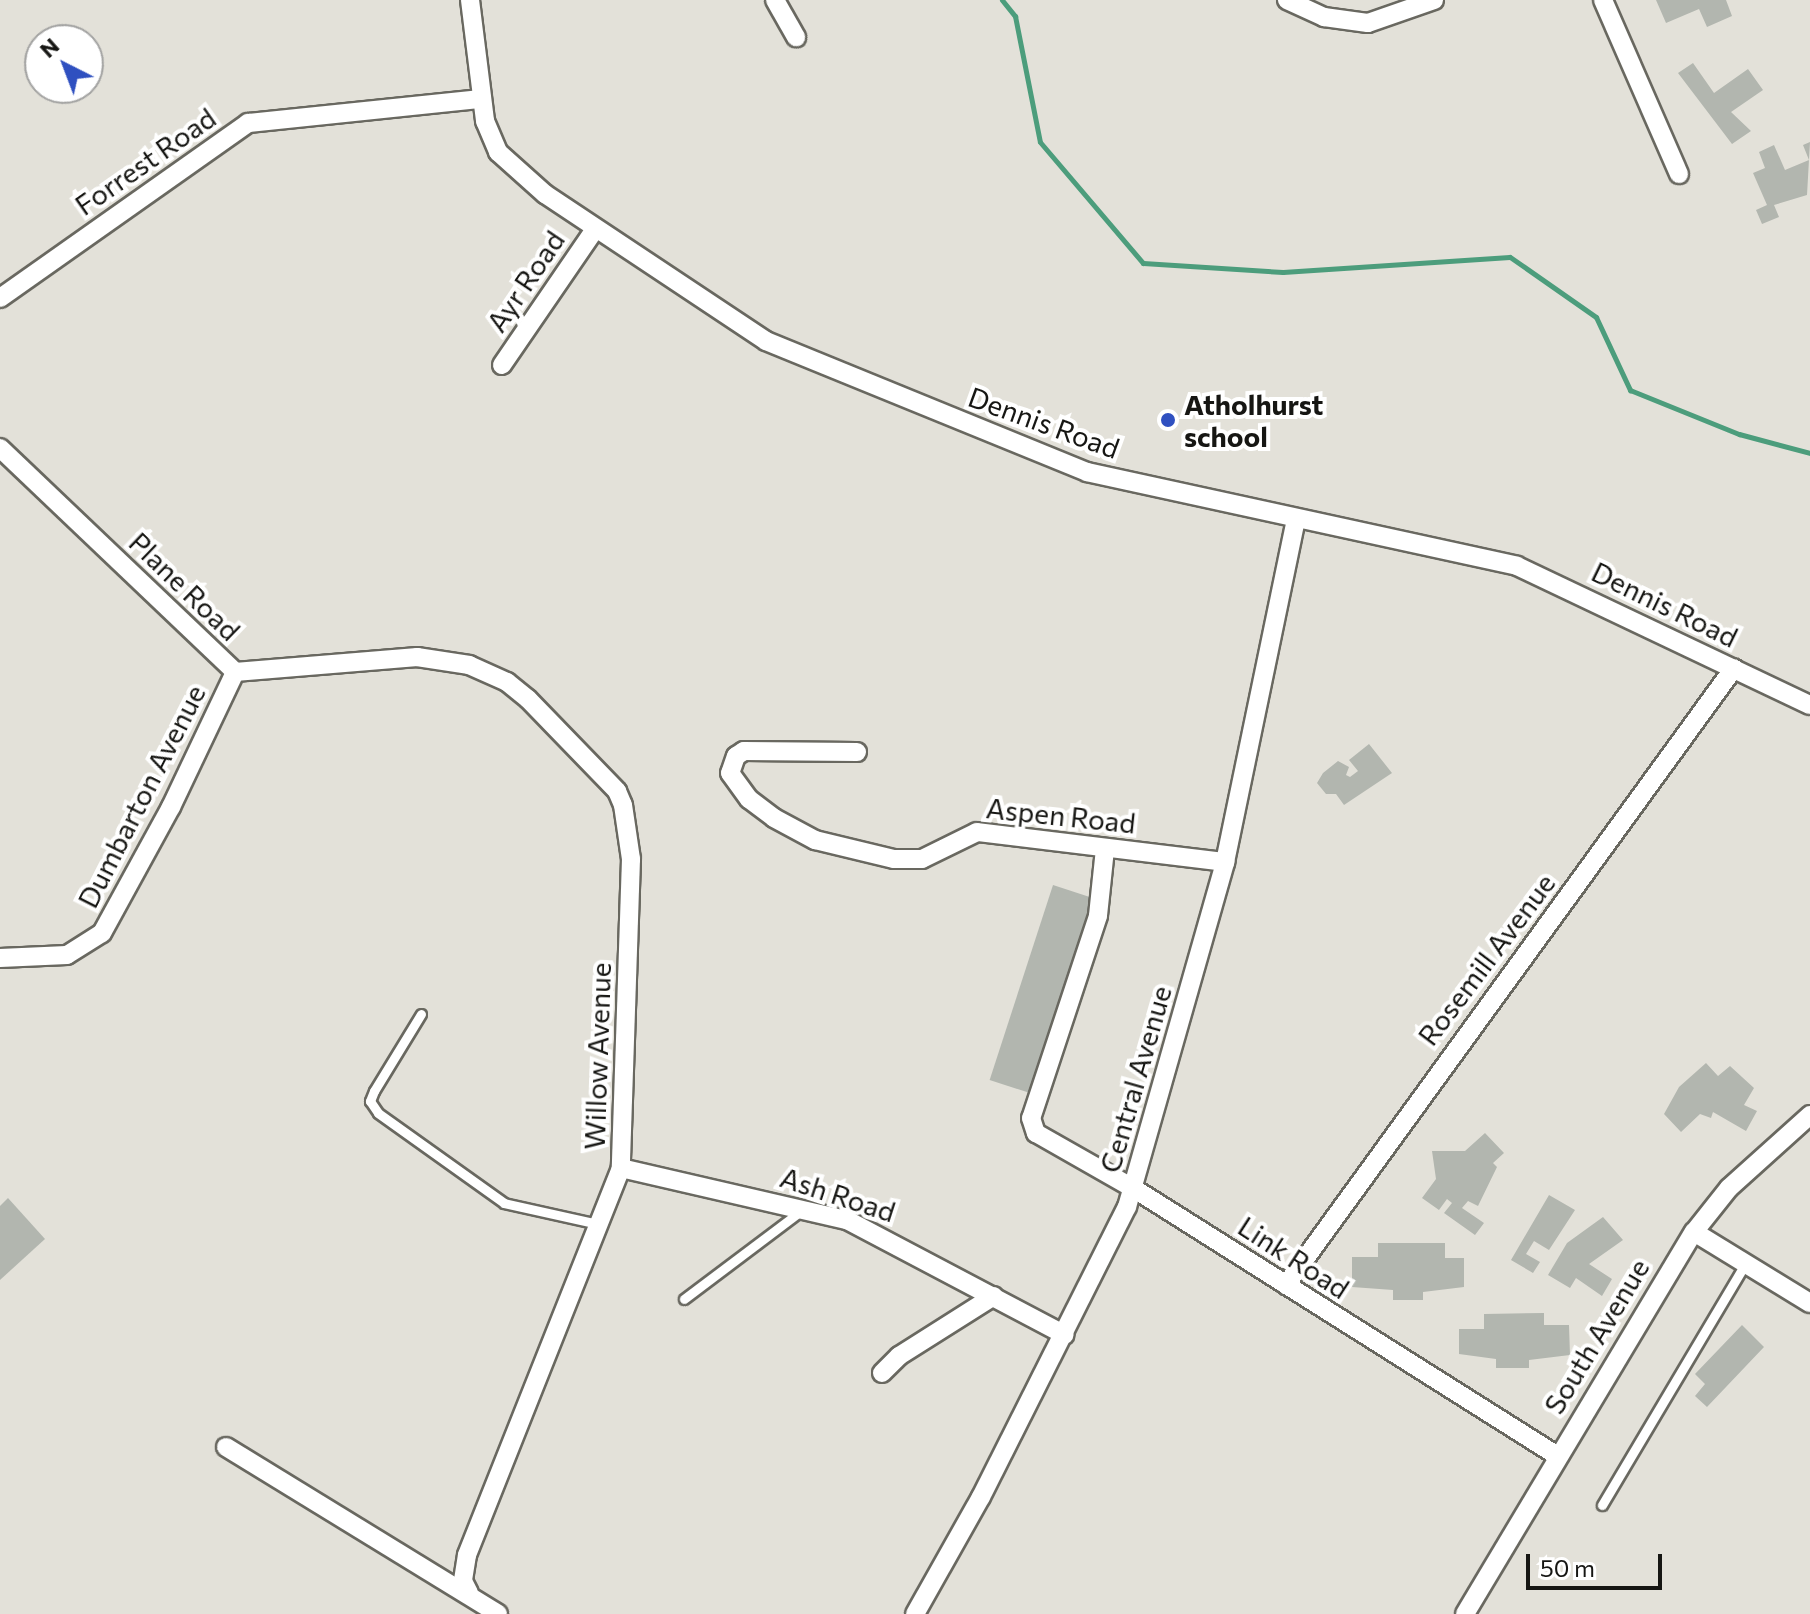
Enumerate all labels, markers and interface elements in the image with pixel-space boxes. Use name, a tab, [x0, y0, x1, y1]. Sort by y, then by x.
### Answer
north arrow	[24, 24, 104, 104]
text: N	[34, 32, 64, 63]
street label: Forrest Road	[68, 100, 222, 222]
street label: Ayr Road	[479, 224, 571, 338]
street label: Dennis Road	[964, 379, 1124, 465]
place label: Atholhurst school	[1184, 387, 1323, 453]
marker: Atholhurst school	[1159, 411, 1177, 429]
street label: Plane Road	[123, 525, 247, 647]
street label: Dennis Road	[1587, 554, 1743, 654]
street label: Dumbarton Avenue	[70, 679, 212, 913]
street label: Aspen Road	[985, 790, 1137, 840]
street label: Rosemill Avenue	[1410, 866, 1562, 1052]
street label: Willow Avenue	[577, 962, 617, 1150]
street label: Central Avenue	[1092, 982, 1178, 1176]
street label: Ash Road	[776, 1160, 900, 1228]
street label: Link Road	[1232, 1209, 1356, 1305]
street label: South Avenue	[1537, 1252, 1655, 1420]
scale bar	[1530, 1538, 1666, 1588]
text: 50 m	[1540, 1553, 1595, 1582]

